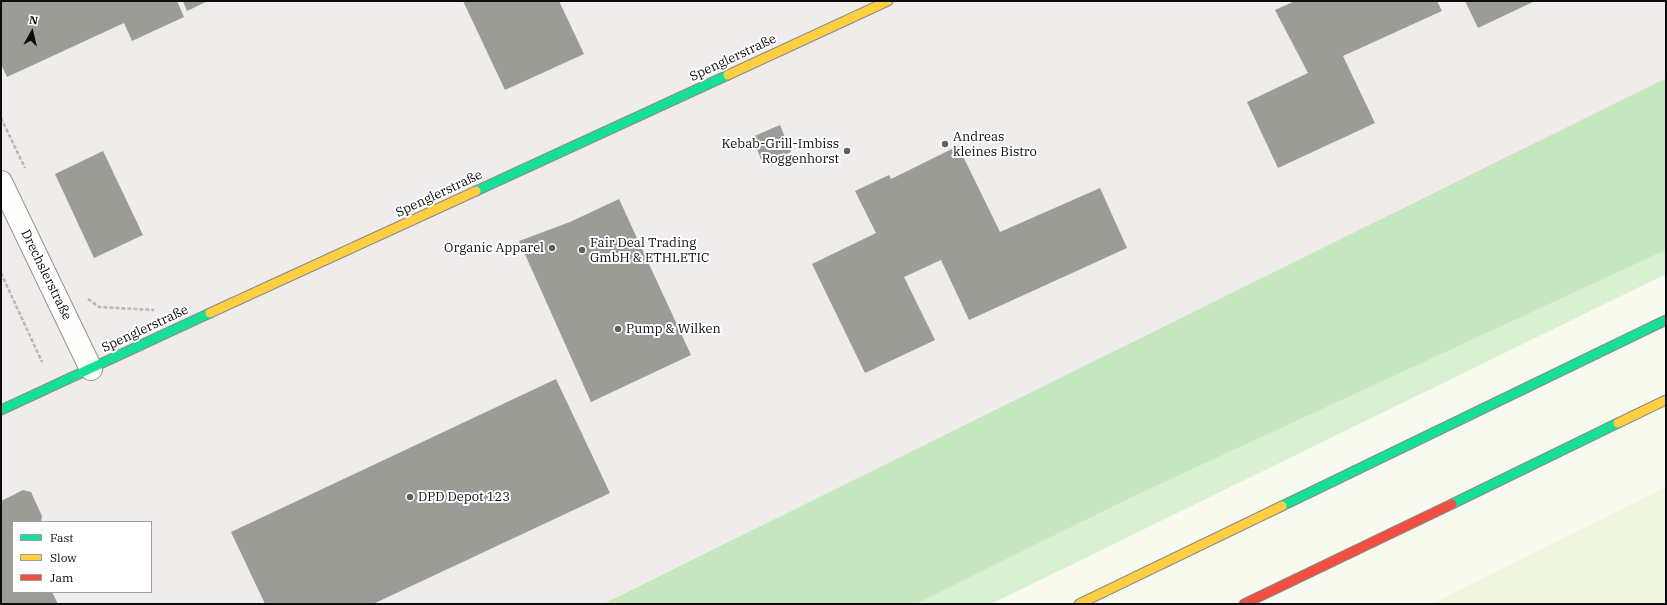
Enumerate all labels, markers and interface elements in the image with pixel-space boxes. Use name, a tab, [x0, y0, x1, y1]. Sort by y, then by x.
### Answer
north arrow	[12, 12, 52, 52]
text: N	[28, 13, 39, 28]
street label: Spenglerstraße	[687, 31, 779, 85]
place label: Andreas kleines Bistro	[953, 129, 1037, 160]
place label: Kebab-Grill-Imbiss Roggenhorst	[721, 136, 839, 167]
marker: Andreas kleines Bistro	[940, 139, 950, 149]
marker: Kebab-Grill-Imbiss Roggenhorst	[842, 146, 852, 156]
street label: Spenglerstraße	[393, 167, 485, 221]
street label: Drechslerstraße	[17, 227, 75, 323]
place label: Fair Deal Trading GmbH & ETHLETIC	[590, 235, 710, 266]
place label: Organic Apparel	[444, 240, 544, 256]
marker: Organic Apparel	[547, 243, 557, 253]
marker: Fair Deal Trading GmbH & ETHLETIC	[577, 245, 587, 255]
street label: Spenglerstraße	[99, 302, 191, 356]
place label: Pump & Wilken	[626, 321, 721, 337]
marker: Pump & Wilken	[613, 324, 623, 334]
place label: DPD Depot 123	[418, 489, 510, 505]
marker: DPD Depot 123	[405, 492, 415, 502]
legend	[12, 521, 152, 593]
text: Fast	[50, 530, 74, 545]
text: Slow	[50, 550, 77, 565]
text: Jam	[50, 570, 73, 585]

